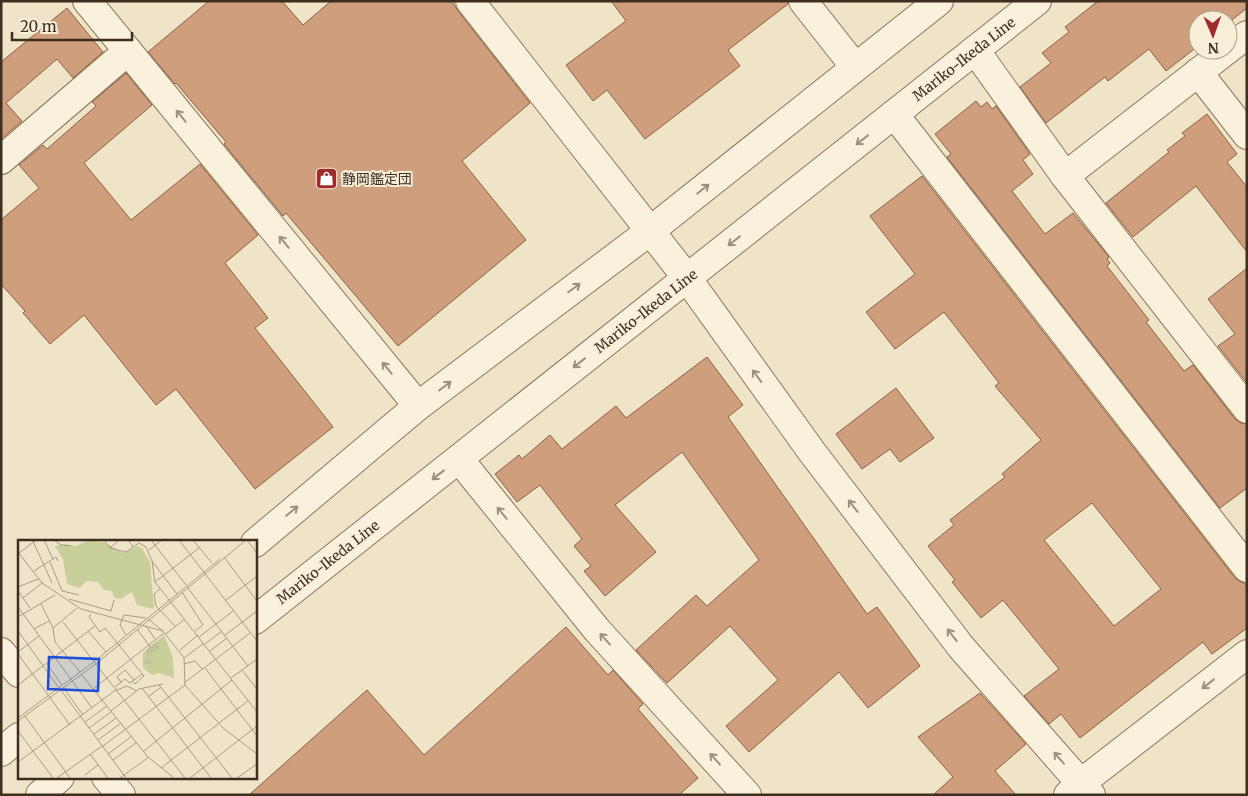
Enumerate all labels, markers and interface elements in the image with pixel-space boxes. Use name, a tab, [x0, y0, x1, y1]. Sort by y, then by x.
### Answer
scale bar	[12, 10, 132, 42]
north arrow	[1188, 10, 1238, 60]
street label: Mariko-Ikeda Line	[909, 13, 1019, 105]
text: 20 m	[20, 17, 57, 36]
text: N	[1208, 39, 1219, 57]
one-way arrow	[176, 110, 187, 123]
one-way arrow	[855, 134, 868, 145]
shop icon: 静岡鑑定団	[314, 167, 338, 191]
place label: 静岡鑑定団	[342, 170, 412, 188]
one-way arrow	[696, 183, 709, 194]
one-way arrow	[728, 235, 741, 246]
one-way arrow	[279, 236, 290, 249]
street label: Mariko-Ikeda Line	[591, 265, 701, 357]
one-way arrow	[568, 283, 581, 294]
one-way arrow	[573, 358, 586, 369]
one-way arrow	[381, 362, 392, 375]
one-way arrow	[752, 369, 762, 383]
one-way arrow	[438, 380, 451, 391]
one-way arrow	[432, 470, 445, 481]
one-way arrow	[848, 500, 859, 513]
one-way arrow	[286, 506, 299, 517]
one-way arrow	[497, 507, 508, 520]
street label: Mariko-Ikeda Line	[273, 516, 383, 608]
inset map	[18, 540, 256, 778]
one-way arrow	[947, 629, 958, 642]
one-way arrow	[599, 632, 611, 645]
one-way arrow	[1202, 678, 1215, 689]
one-way arrow	[1053, 751, 1065, 764]
one-way arrow	[709, 752, 720, 765]

